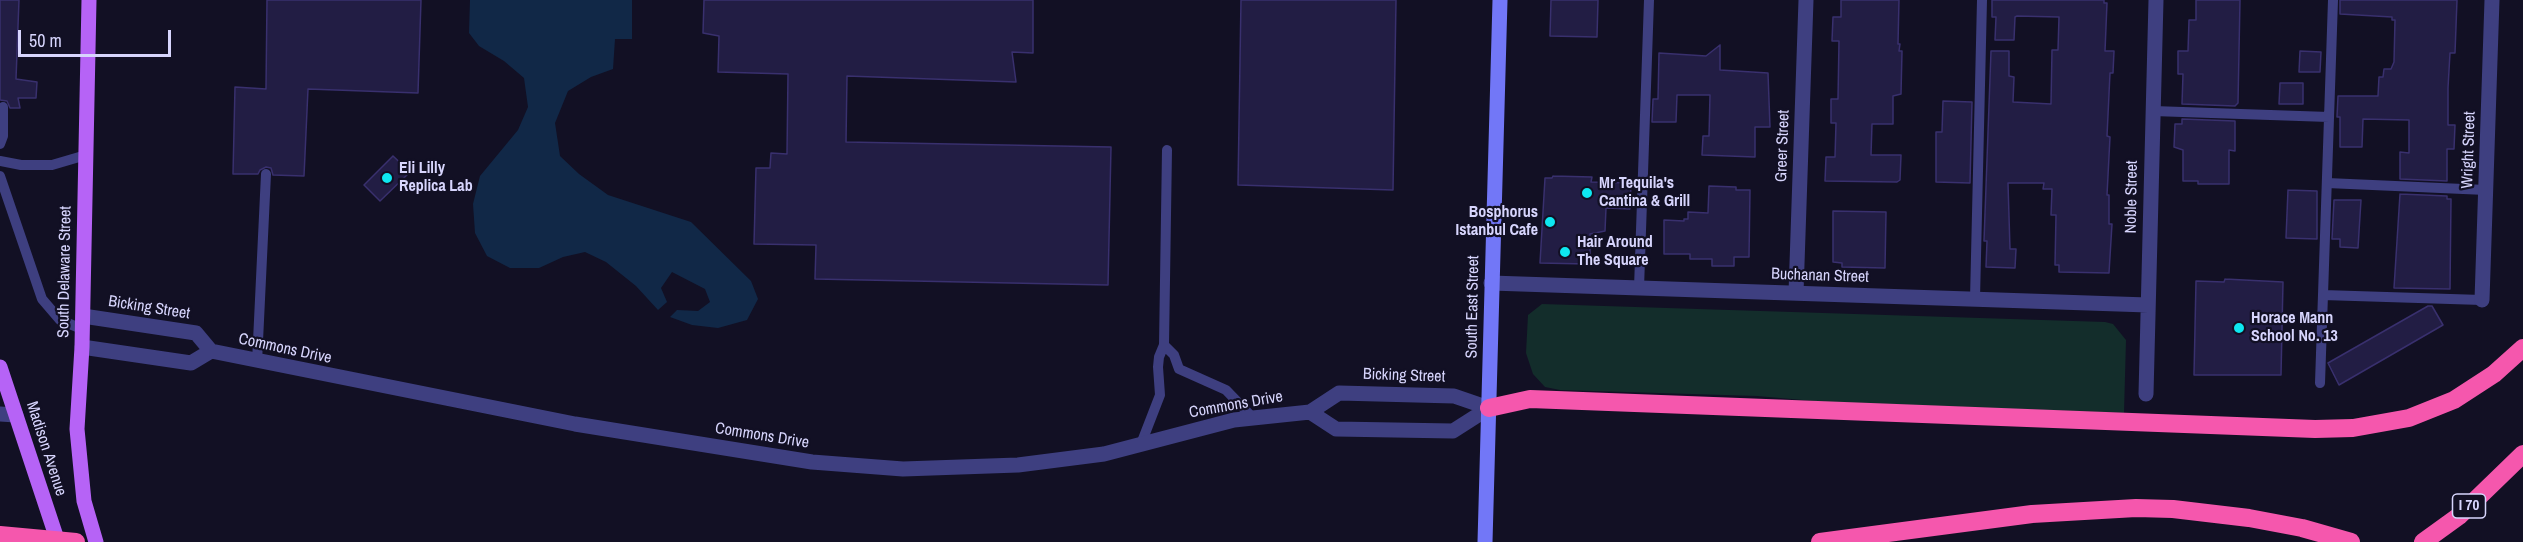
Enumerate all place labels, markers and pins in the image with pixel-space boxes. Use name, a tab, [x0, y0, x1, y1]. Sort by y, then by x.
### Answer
place label: Eli Lilly Replica Lab	[399, 159, 473, 197]
marker: Eli Lilly Replica Lab	[380, 171, 394, 185]
place label: Mr Tequila's Cantina & Grill	[1599, 174, 1690, 212]
marker: Mr Tequila's Cantina & Grill	[1580, 186, 1594, 200]
place label: Bosphorus Istanbul Cafe	[1456, 203, 1538, 241]
marker: Bosphorus Istanbul Cafe	[1543, 215, 1557, 229]
place label: Hair Around The Square	[1577, 233, 1653, 271]
marker: Hair Around The Square	[1558, 245, 1572, 259]
place label: Horace Mann School No. 13	[2251, 309, 2338, 347]
marker: Horace Mann School No. 13	[2232, 321, 2246, 335]

